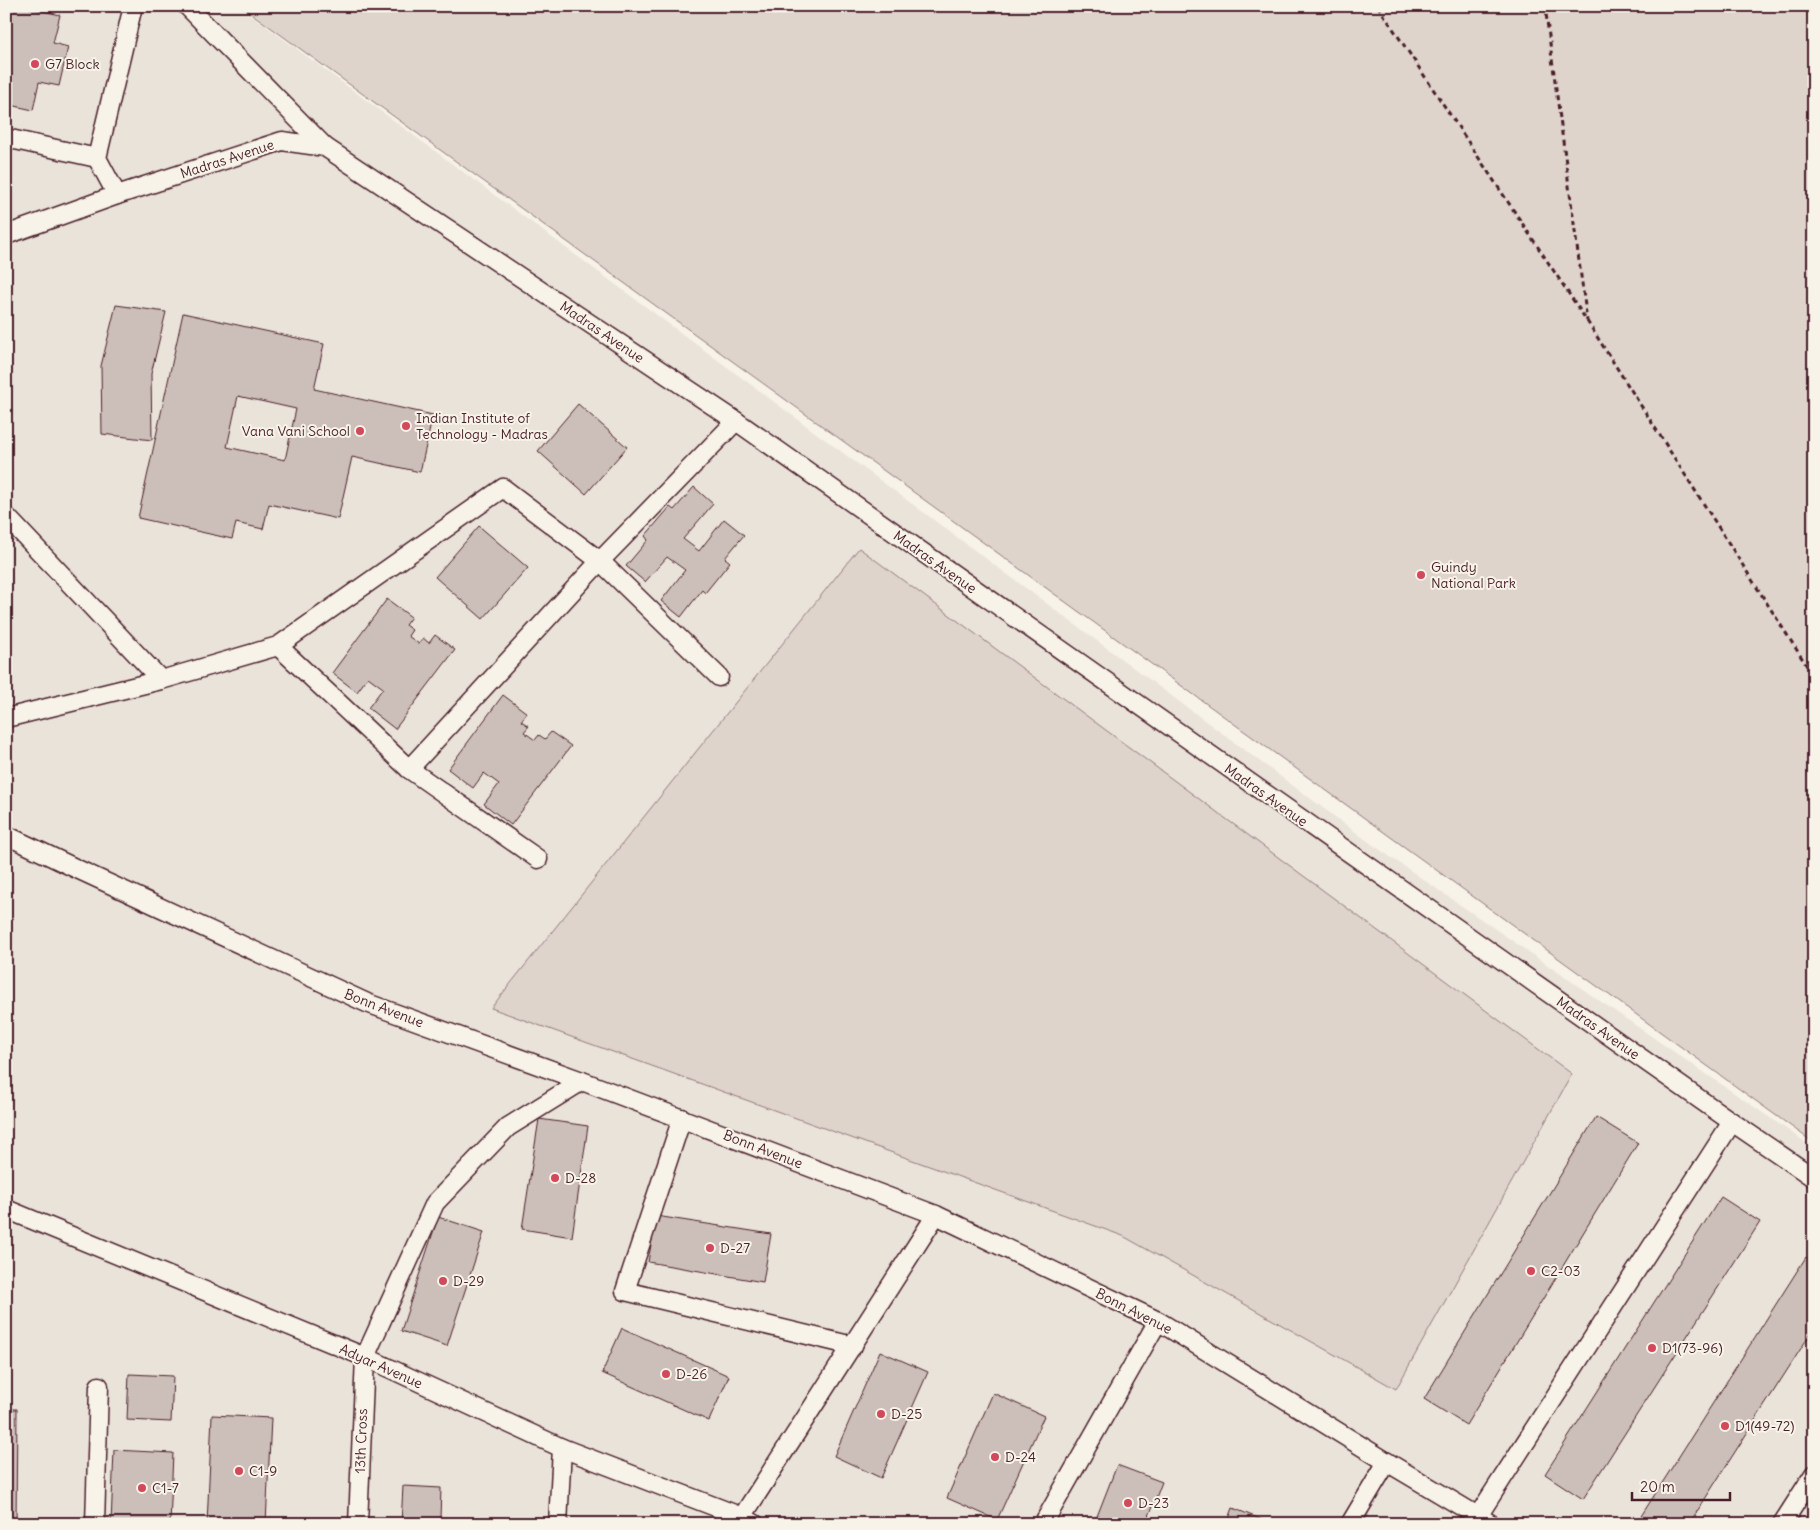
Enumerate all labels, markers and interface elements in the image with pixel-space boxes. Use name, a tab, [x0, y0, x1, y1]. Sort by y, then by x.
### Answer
place label: G7 Block	[45, 55, 100, 73]
marker: G7 Block	[29, 58, 41, 70]
street label: Madras Avenue	[178, 135, 276, 183]
street label: Madras Avenue	[557, 297, 647, 367]
place label: Indian Institute of Technology - Madras	[416, 409, 548, 443]
marker: Indian Institute of Technology - Madras	[400, 420, 412, 432]
place label: Vana Vani School	[242, 422, 350, 440]
marker: Vana Vani School	[354, 425, 366, 437]
street label: Madras Avenue	[890, 527, 980, 597]
place label: Guindy National Park	[1431, 558, 1516, 592]
marker: Guindy National Park	[1415, 569, 1427, 581]
street label: Madras Avenue	[1221, 760, 1311, 830]
street label: Bonn Avenue	[342, 985, 426, 1031]
street label: Madras Avenue	[1553, 993, 1643, 1063]
street label: Bonn Avenue	[721, 1126, 805, 1172]
place label: D-28	[565, 1169, 596, 1187]
marker: D-28	[549, 1172, 561, 1184]
place label: D-27	[720, 1239, 750, 1257]
marker: D-27	[704, 1242, 716, 1254]
place label: C2-03	[1541, 1262, 1581, 1280]
marker: C2-03	[1525, 1265, 1537, 1277]
place label: D-29	[453, 1272, 484, 1290]
marker: D-29	[437, 1275, 449, 1287]
street label: Bonn Avenue	[1093, 1284, 1175, 1338]
place label: D1(73-96)	[1662, 1339, 1723, 1357]
street label: Adyar Avenue	[337, 1340, 425, 1392]
marker: D1(73-96)	[1646, 1342, 1658, 1354]
place label: D-26	[676, 1365, 707, 1383]
marker: D-26	[660, 1368, 672, 1380]
place label: D-25	[891, 1405, 922, 1423]
street label: 13th Cross	[351, 1408, 371, 1474]
marker: D-25	[875, 1408, 887, 1420]
place label: D1(49-72)	[1735, 1417, 1794, 1435]
marker: D1(49-72)	[1719, 1420, 1731, 1432]
place label: D-24	[1005, 1448, 1036, 1466]
marker: D-24	[989, 1451, 1001, 1463]
place label: C1-9	[249, 1462, 277, 1480]
marker: C1-9	[233, 1465, 245, 1477]
scale bar	[1632, 1470, 1730, 1502]
text: 20 m	[1640, 1477, 1675, 1496]
place label: C1-7	[152, 1479, 179, 1497]
marker: C1-7	[136, 1482, 148, 1494]
place label: D-23	[1138, 1494, 1169, 1512]
marker: D-23	[1122, 1497, 1134, 1509]

